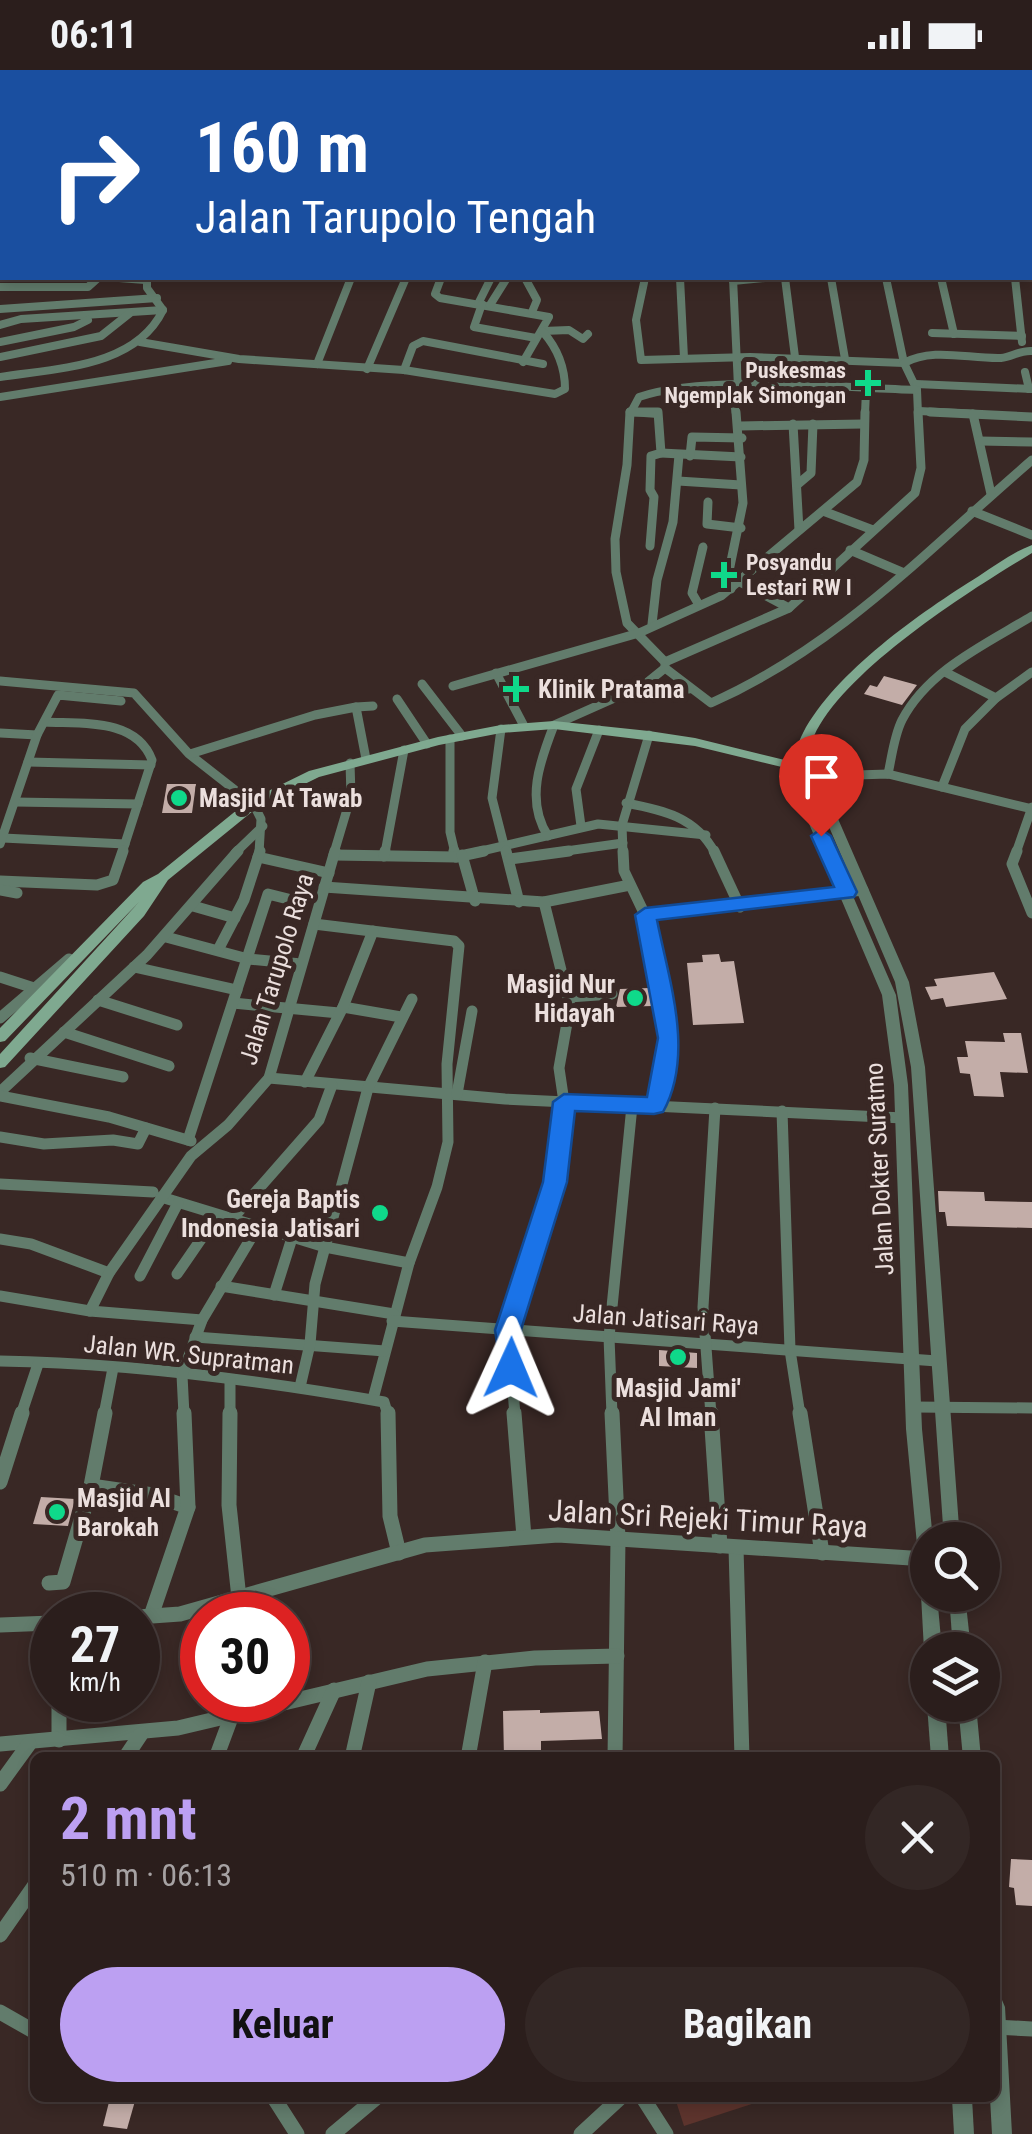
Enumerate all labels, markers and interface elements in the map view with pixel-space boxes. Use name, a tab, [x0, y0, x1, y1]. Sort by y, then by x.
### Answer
text: 06:11	[50, 13, 137, 57]
text: 160 m	[195, 107, 369, 189]
icon: right	[30, 110, 160, 240]
text: Jalan Tarupolo Tengah	[195, 191, 596, 244]
place label: Puskesmas Ngemplak Simongan	[664, 358, 846, 408]
marker: Puskesmas Ngemplak Simongan	[855, 370, 881, 396]
place label: Posyandu Lestari RW I	[746, 550, 852, 600]
marker: Posyandu Lestari RW I	[711, 562, 737, 588]
place label: Klinik Pratama	[538, 675, 684, 704]
marker: Klinik Pratama	[503, 676, 529, 702]
pin	[779, 734, 864, 837]
icon: arrive	[794, 749, 849, 804]
place label: Masjid At Tawab	[199, 784, 362, 813]
marker: Masjid At Tawab	[168, 787, 190, 809]
street label: Jalan Tarupolo Raya	[234, 870, 319, 1068]
place label: Masjid Nur Hidayah	[506, 970, 615, 1028]
marker: Masjid Nur Hidayah	[624, 987, 646, 1009]
street label: Jalan Dokter Suratmo	[859, 1062, 900, 1276]
place label: Gereja Baptis Indonesia Jatisari	[181, 1185, 360, 1243]
marker: Gereja Baptis Indonesia Jatisari	[369, 1202, 391, 1224]
street label: Jalan Jatisari Raya	[572, 1299, 760, 1340]
position arrow	[459, 1316, 563, 1420]
street label: Jalan WR. Supratman	[82, 1329, 295, 1380]
marker: Masjid Jami' Al Iman	[667, 1346, 689, 1368]
place label: Masjid Jami' Al Iman	[615, 1374, 741, 1432]
place label: Masjid Al Barokah	[77, 1484, 171, 1542]
street label: Jalan Sri Rejeki Timur Raya	[547, 1493, 869, 1544]
marker: Masjid Al Barokah	[46, 1501, 68, 1523]
map controls	[910, 1522, 1000, 1722]
button: search	[910, 1522, 1000, 1612]
speed limit sign: 30	[180, 1592, 310, 1722]
text: 27	[70, 1616, 120, 1674]
button: layers	[910, 1632, 1000, 1722]
text: km/h	[69, 1668, 121, 1697]
text: 2 mnt	[60, 1783, 197, 1854]
button: close	[865, 1785, 970, 1890]
text: 510 m · 06:13	[60, 1856, 232, 1894]
button: Keluar	[60, 1967, 505, 2082]
button: Bagikan	[525, 1967, 970, 2082]

